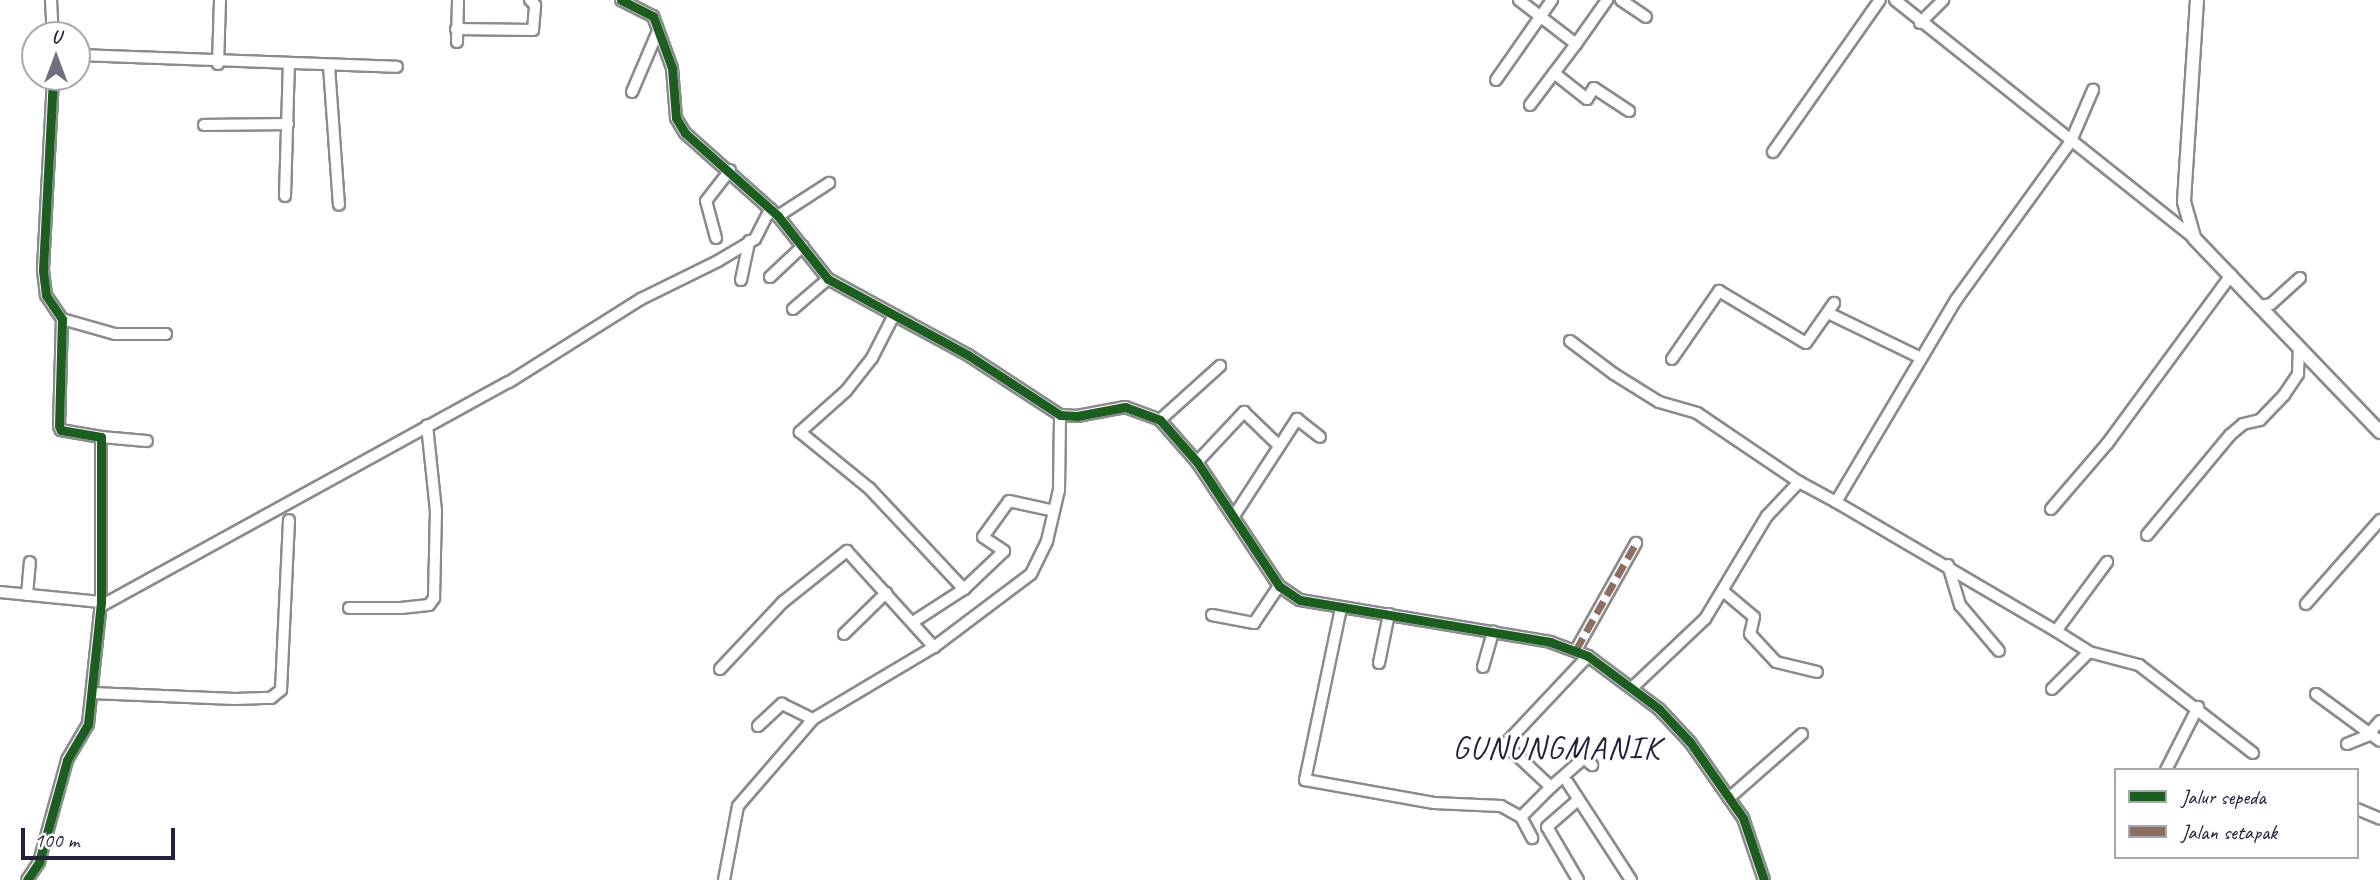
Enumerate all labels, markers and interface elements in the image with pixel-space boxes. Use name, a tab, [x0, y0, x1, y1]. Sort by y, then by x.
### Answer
north arrow	[21, 21, 91, 91]
text: U	[51, 25, 61, 49]
district label: GUNUNGMANIK	[1456, 729, 1658, 767]
legend	[2114, 768, 2359, 859]
text: Jalur sepeda	[2181, 784, 2266, 810]
scale bar	[24, 814, 178, 858]
text: Jalan setapak	[2181, 819, 2277, 845]
text: 100 m	[34, 827, 79, 853]

